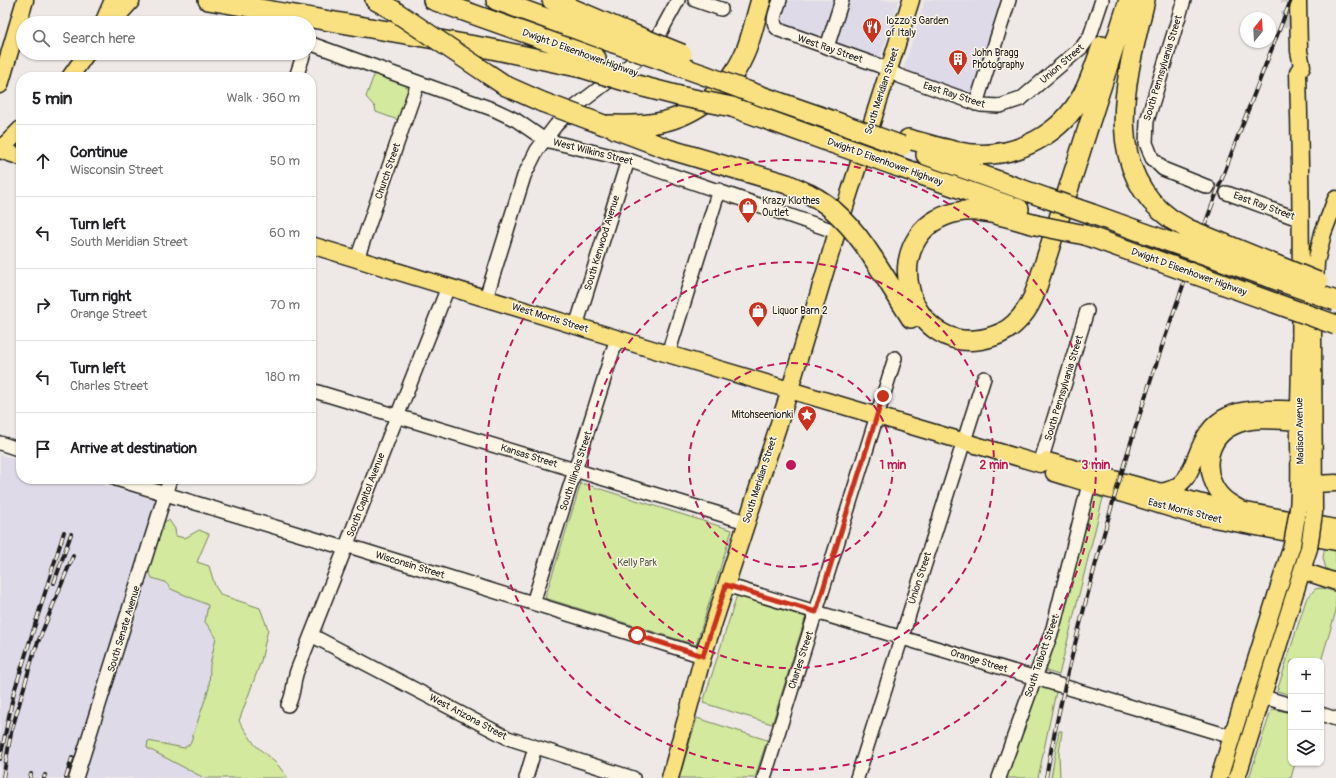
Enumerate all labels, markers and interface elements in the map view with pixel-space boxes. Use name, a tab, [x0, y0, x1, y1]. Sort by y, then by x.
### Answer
north arrow	[1240, 12, 1276, 48]
street label: South Pennsylvania Street	[1141, 13, 1185, 122]
place label: Iozzo's Garden of Italy	[886, 15, 949, 39]
search box	[16, 16, 316, 60]
restaurant icon: Iozzo's Garden of Italy	[861, 16, 883, 44]
street label: Dwight D Eisenhower Highway	[521, 26, 640, 80]
icon: search	[30, 27, 52, 49]
text: Search here	[62, 29, 135, 48]
street label: West Ray Street	[796, 32, 865, 66]
street label: Union Street	[1038, 41, 1087, 86]
street label: South Meridian Street	[862, 45, 902, 136]
place label: John Bragg Photography	[972, 47, 1025, 71]
building icon: John Bragg Photography	[947, 48, 969, 76]
street label: East Ray Street	[921, 79, 987, 111]
text: 5 min	[32, 88, 72, 109]
text: Walk · 360 m	[226, 90, 300, 106]
street label: Dwight D Eisenhower Highway	[826, 135, 945, 189]
street label: West Wilkins Street	[552, 136, 635, 168]
street label: Church Street	[373, 140, 404, 201]
text: Continue	[70, 143, 128, 162]
icon: ahead	[32, 150, 54, 172]
text: 50 m	[270, 153, 300, 169]
text: Wisconsin Street	[70, 162, 163, 178]
street label: East Ray Street	[1232, 189, 1297, 223]
street label: South Kenwood Avenue	[582, 194, 622, 292]
place label: Krazy Klothes Outlet	[762, 195, 820, 219]
shop icon: Krazy Klothes Outlet	[737, 196, 759, 224]
text: Turn left	[70, 215, 126, 234]
icon: left	[32, 222, 54, 244]
text: 60 m	[269, 225, 300, 241]
text: South Meridian Street	[70, 234, 188, 250]
street label: Dwight D Eisenhower Highway	[1130, 245, 1249, 299]
text: Turn right	[70, 287, 131, 306]
icon: right	[32, 294, 54, 316]
text: 70 m	[270, 297, 300, 313]
shop icon: Liquor Barn 2	[747, 300, 769, 328]
street label: West Morris Street	[510, 301, 591, 336]
place label: Liquor Barn 2	[772, 305, 828, 317]
text: Orange Street	[70, 306, 147, 322]
street label: South Pennsylvania Street	[1042, 333, 1086, 442]
text: Turn left	[70, 359, 126, 378]
icon: left	[32, 366, 54, 388]
text: 180 m	[265, 369, 300, 385]
text: Charles Street	[70, 378, 148, 394]
route end	[874, 387, 892, 405]
street label: Madison Avenue	[1293, 397, 1307, 465]
place icon: Mitohseenionki	[796, 404, 818, 432]
place label: Mitohseenionki	[731, 409, 793, 421]
street label: South Illinois Street	[557, 429, 595, 512]
street label: South Meridian Street	[740, 434, 780, 525]
icon: arrive	[32, 438, 54, 460]
text: Arrive at destination	[70, 439, 197, 458]
street label: Kansas Street	[499, 442, 560, 471]
street label: South Capitol Avenue	[344, 451, 388, 539]
centre of rings	[784, 458, 798, 472]
text: 1 min	[880, 458, 907, 473]
text: 2 min	[980, 458, 1009, 473]
text: 3 min	[1082, 458, 1111, 473]
street label: East Morris Street	[1147, 496, 1224, 526]
street label: Wisconsin Street	[374, 549, 447, 582]
street label: Union Street	[906, 549, 934, 606]
park label: Kelly Park	[617, 557, 658, 569]
street label: South Senate Avenue	[105, 584, 143, 674]
street label: South Talbott Street	[1022, 612, 1062, 699]
route start	[628, 626, 646, 644]
street label: Charles Street	[786, 629, 816, 690]
street label: Orange Street	[949, 647, 1010, 676]
map controls	[1288, 658, 1324, 766]
button: +	[1288, 658, 1324, 694]
street label: West Arizona Street	[427, 692, 510, 743]
button: −	[1288, 694, 1324, 730]
button: layers	[1288, 730, 1324, 766]

